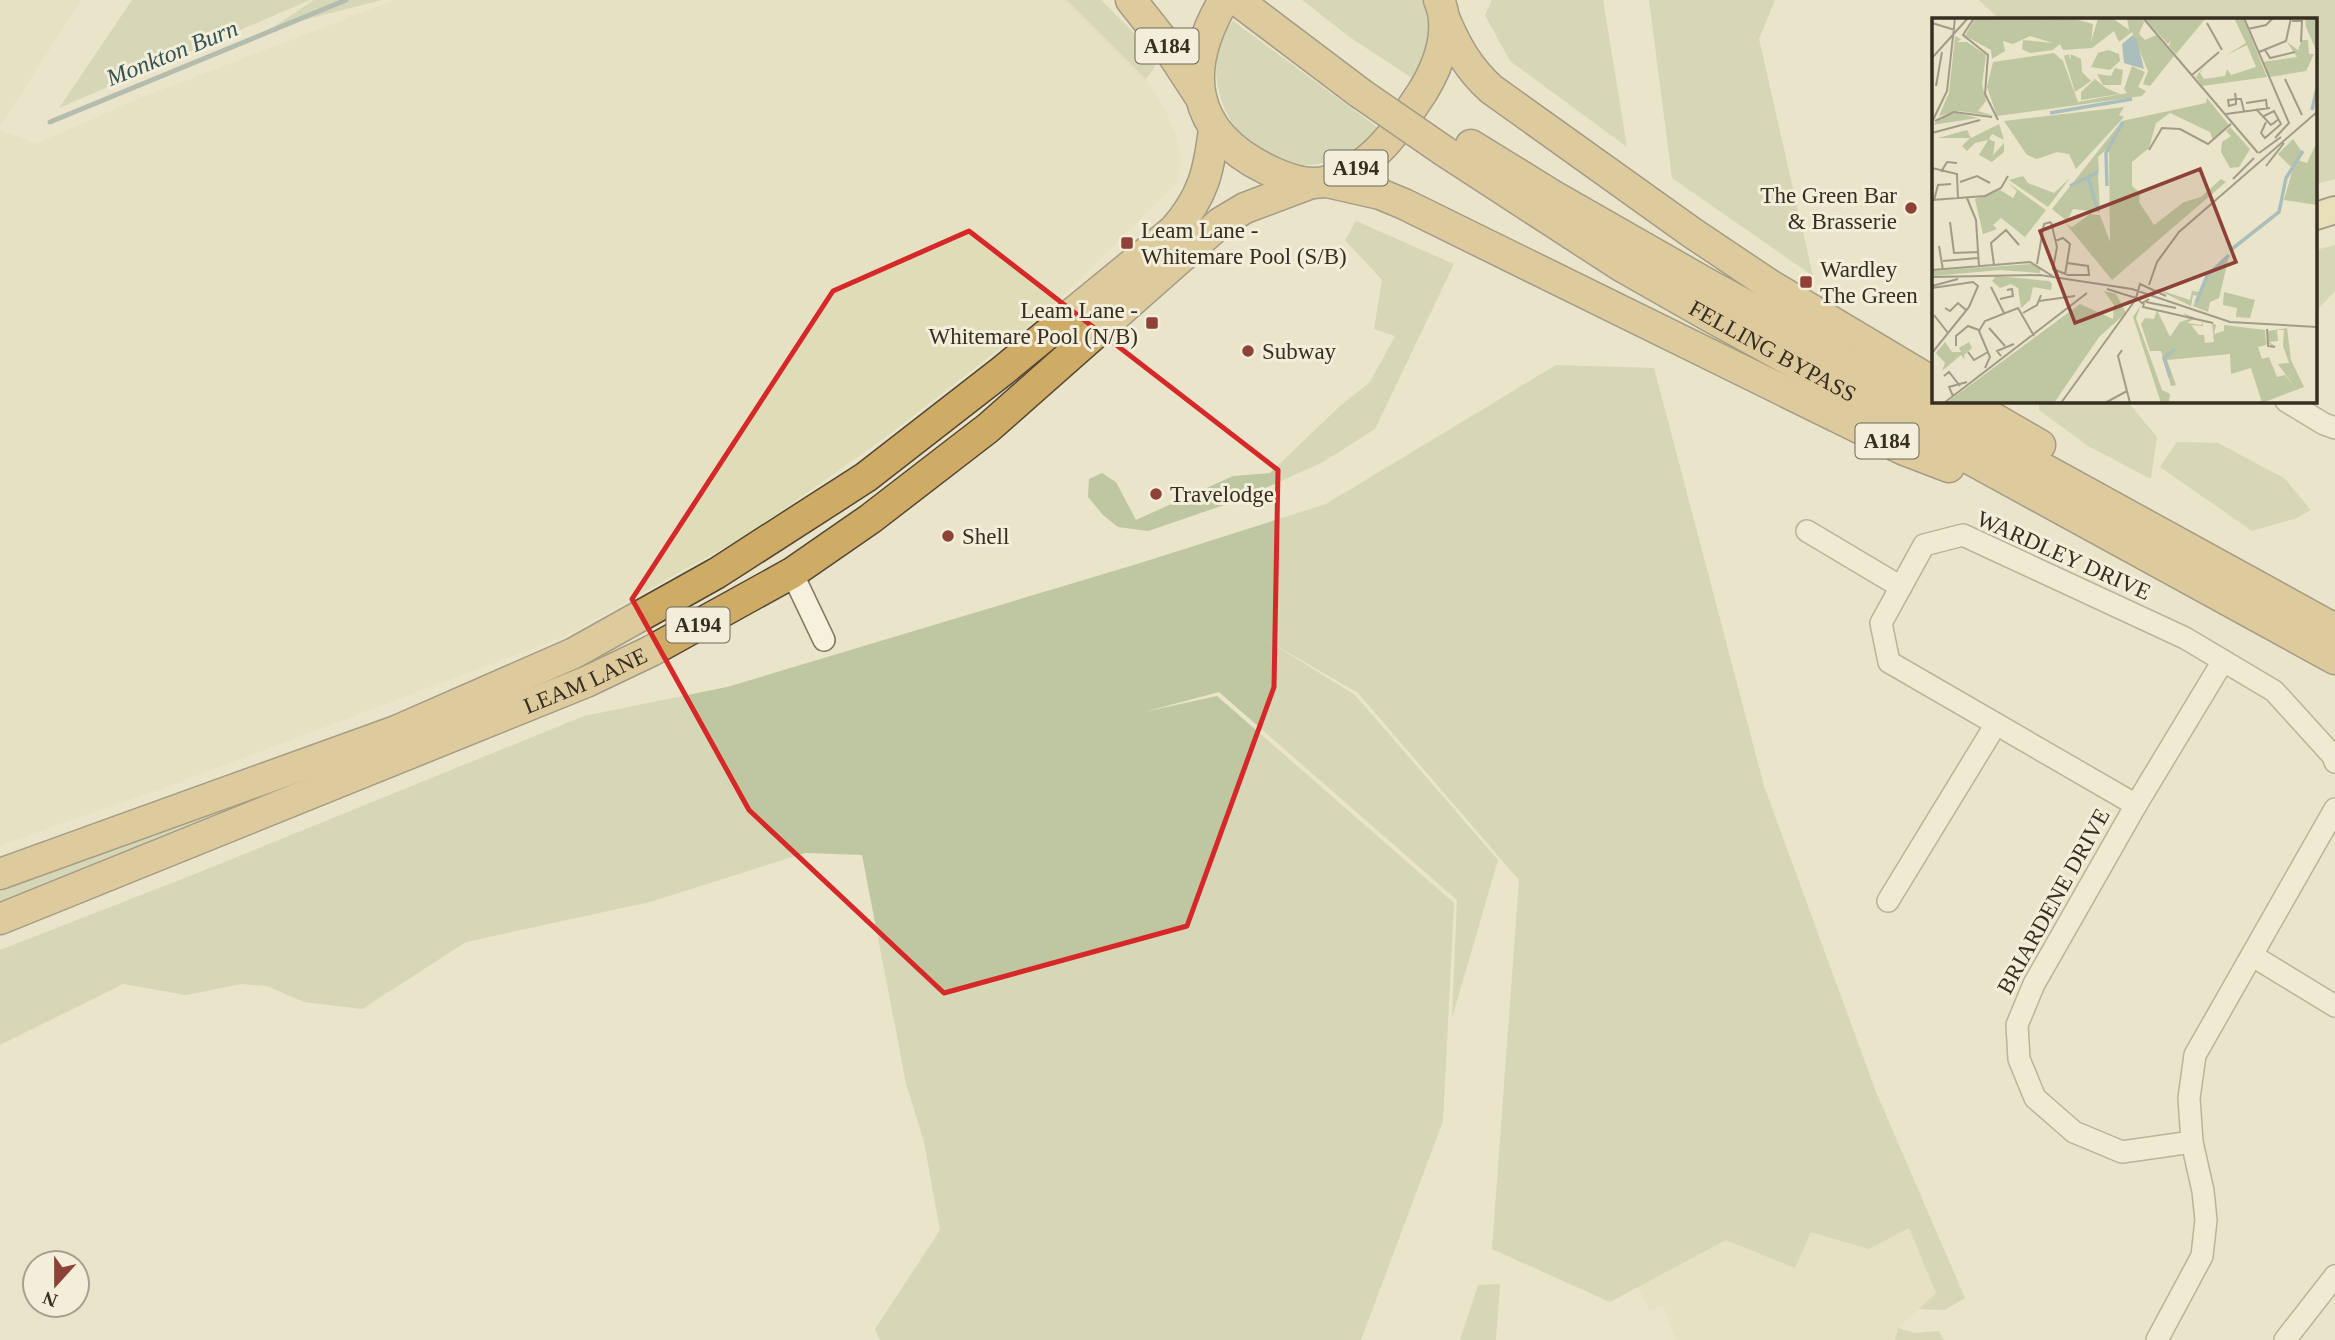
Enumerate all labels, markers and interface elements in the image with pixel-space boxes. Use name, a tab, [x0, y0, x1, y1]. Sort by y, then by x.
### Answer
water label: Monkton Burn	[102, 15, 241, 92]
inset map	[1932, 18, 2318, 402]
road number: A184	[1136, 28, 1198, 64]
road number: A194	[1324, 150, 1388, 186]
place label: The Green Bar & Brasserie	[1760, 183, 1897, 234]
marker: The Green Bar & Brasserie	[1903, 200, 1919, 216]
place label: Leam Lane - Whitemare Pool (S/B)	[1141, 218, 1347, 269]
marker: Leam Lane - Whitemare Pool (S/B)	[1119, 235, 1135, 251]
place label: Wardley The Green	[1820, 257, 1918, 308]
marker: Wardley The Green	[1798, 274, 1814, 290]
street label: FELLING BYPASS	[1685, 295, 1860, 407]
place label: Leam Lane - Whitemare Pool (N/B)	[928, 298, 1138, 349]
marker: Leam Lane - Whitemare Pool (N/B)	[1144, 315, 1160, 331]
place label: Subway	[1262, 339, 1337, 364]
marker: Subway	[1240, 343, 1256, 359]
road number: A184	[1856, 424, 1918, 458]
place label: Travelodge	[1170, 482, 1274, 507]
marker: Travelodge	[1148, 486, 1164, 502]
street label: WARDLEY DRIVE	[1973, 506, 2155, 605]
place label: Shell	[962, 524, 1009, 549]
marker: Shell	[940, 528, 956, 544]
road number: A194	[666, 608, 730, 642]
street label: LEAM LANE	[520, 643, 651, 719]
street label: BRIARDENE DRIVE	[1992, 804, 2115, 998]
north arrow	[21, 1249, 91, 1319]
text: N	[40, 1287, 60, 1312]

